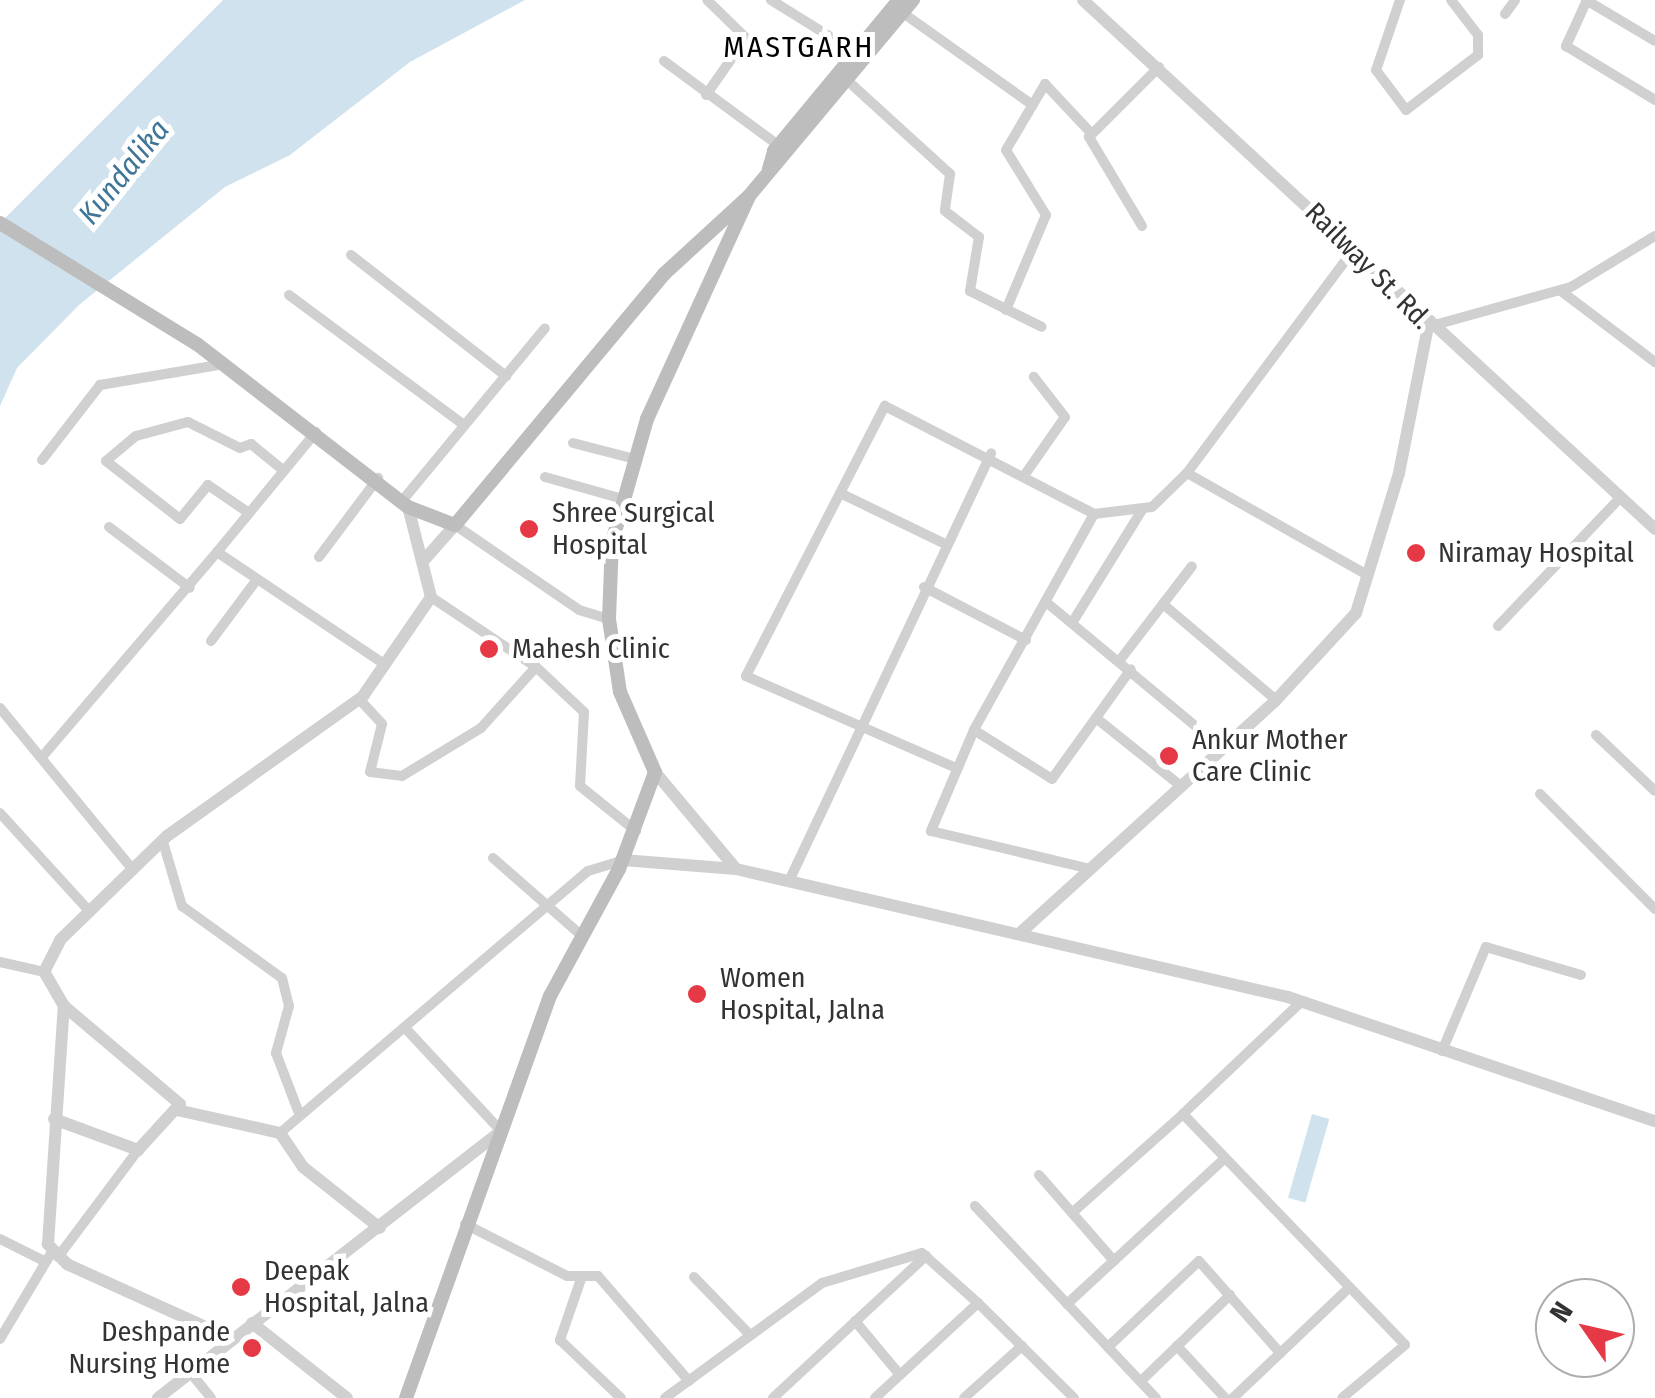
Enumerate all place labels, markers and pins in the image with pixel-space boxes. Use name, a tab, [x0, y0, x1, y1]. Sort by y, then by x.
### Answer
place label: Shree Surgical Hospital	[552, 496, 715, 562]
marker: Shree Surgical Hospital	[516, 516, 542, 542]
place label: Niramay Hospital	[1438, 536, 1634, 570]
marker: Niramay Hospital	[1403, 540, 1429, 566]
place label: Mahesh Clinic	[512, 632, 670, 666]
marker: Mahesh Clinic	[476, 636, 502, 662]
place label: Ankur Mother Care Clinic	[1192, 723, 1347, 789]
marker: Ankur Mother Care Clinic	[1156, 743, 1182, 769]
place label: Women Hospital, Jalna	[720, 961, 885, 1027]
marker: Women Hospital, Jalna	[684, 981, 710, 1007]
place label: Deepak Hospital, Jalna	[264, 1254, 429, 1320]
marker: Deepak Hospital, Jalna	[228, 1274, 254, 1300]
place label: Deshpande Nursing Home	[68, 1315, 230, 1381]
marker: Deshpande Nursing Home	[239, 1335, 265, 1361]

